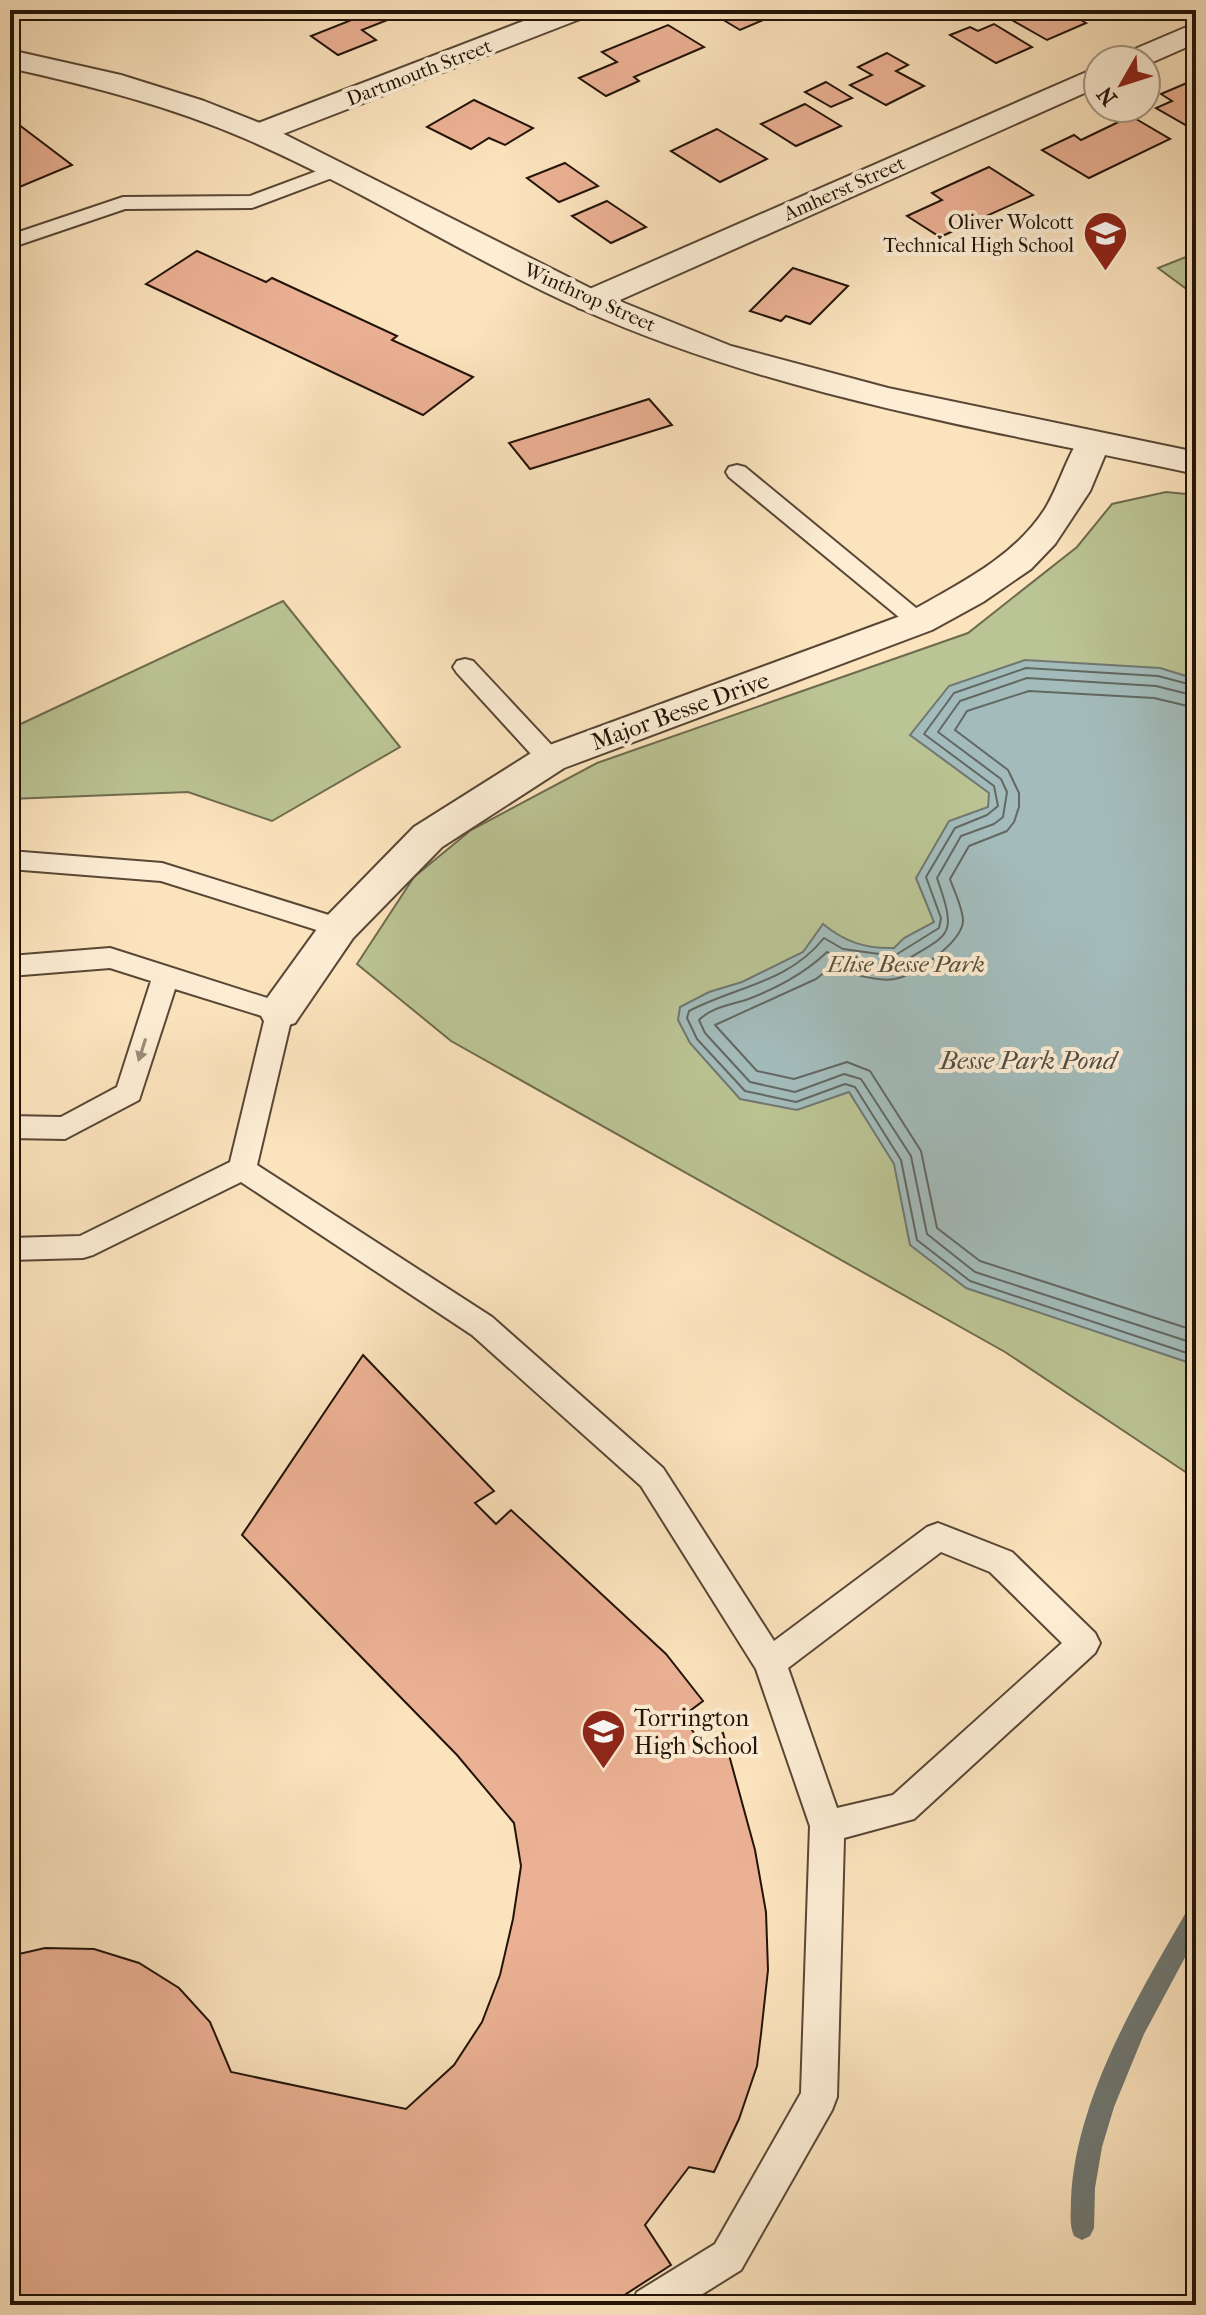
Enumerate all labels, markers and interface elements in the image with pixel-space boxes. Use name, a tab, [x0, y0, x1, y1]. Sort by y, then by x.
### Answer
street label: Dartmouth Street	[343, 34, 495, 111]
north arrow	[1082, 44, 1162, 124]
text: N	[1092, 81, 1123, 111]
street label: Amherst Street	[779, 151, 909, 226]
school or university icon: Oliver Wolcott Technical High School	[1081, 210, 1129, 273]
place label: Oliver Wolcott Technical High School	[883, 211, 1074, 257]
street label: Winthrop Street	[519, 258, 659, 337]
street label: Major Besse Drive	[587, 666, 773, 756]
park label: Elise Besse Park	[825, 950, 985, 978]
one-way arrow	[136, 1039, 148, 1063]
water label: Besse Park Pond	[938, 1045, 1120, 1076]
place label: Torrington High School	[634, 1704, 759, 1760]
school or university icon: Torrington High School	[579, 1708, 627, 1771]

